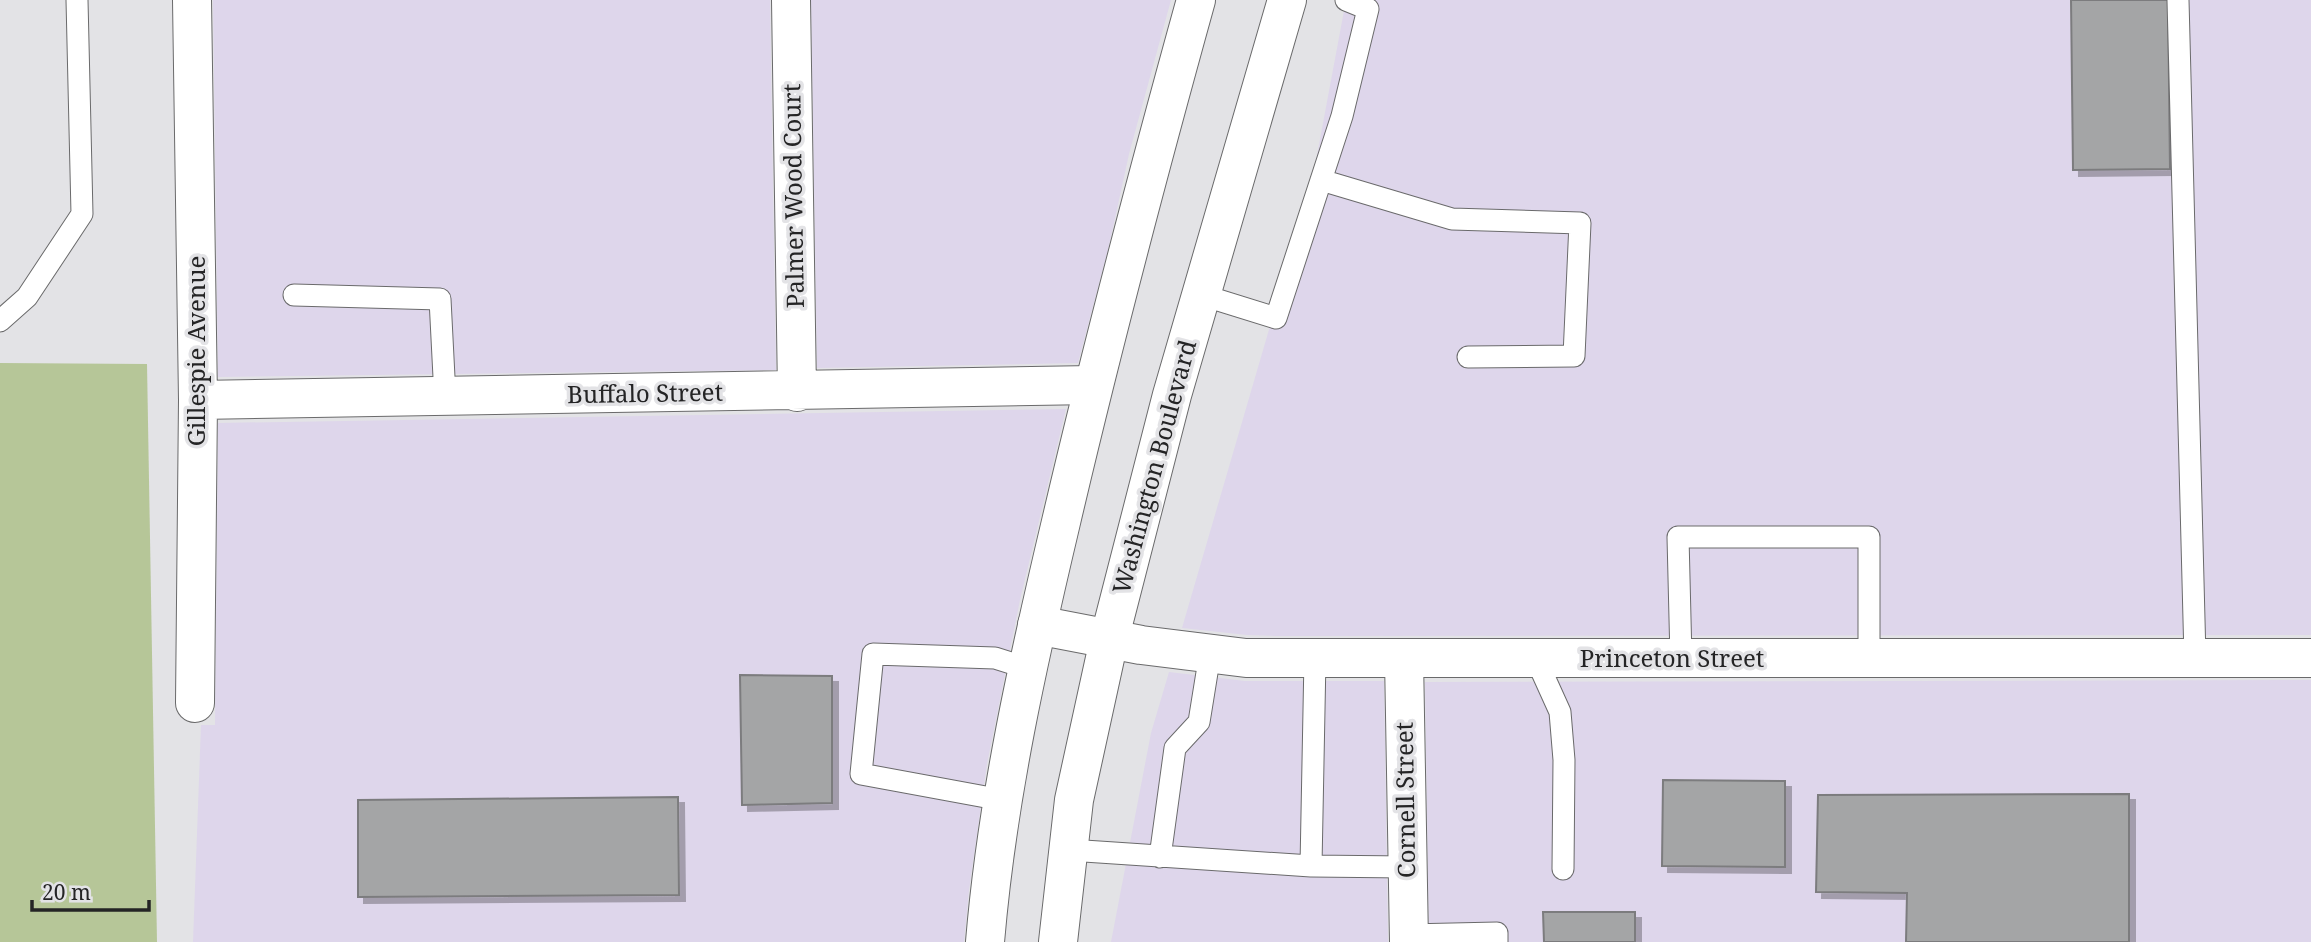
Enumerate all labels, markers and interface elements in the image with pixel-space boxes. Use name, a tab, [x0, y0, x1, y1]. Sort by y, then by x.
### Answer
street label: Palmer Wood Court	[774, 84, 811, 309]
street label: Gillespie Avenue	[179, 256, 212, 446]
street label: Washington Boulevard	[1104, 336, 1203, 597]
street label: Buffalo Street	[567, 375, 723, 410]
street label: Princeton Street	[1580, 641, 1764, 674]
street label: Cornell Street	[1387, 722, 1422, 878]
scale bar	[32, 869, 149, 913]
text: 20 m	[42, 878, 91, 906]

